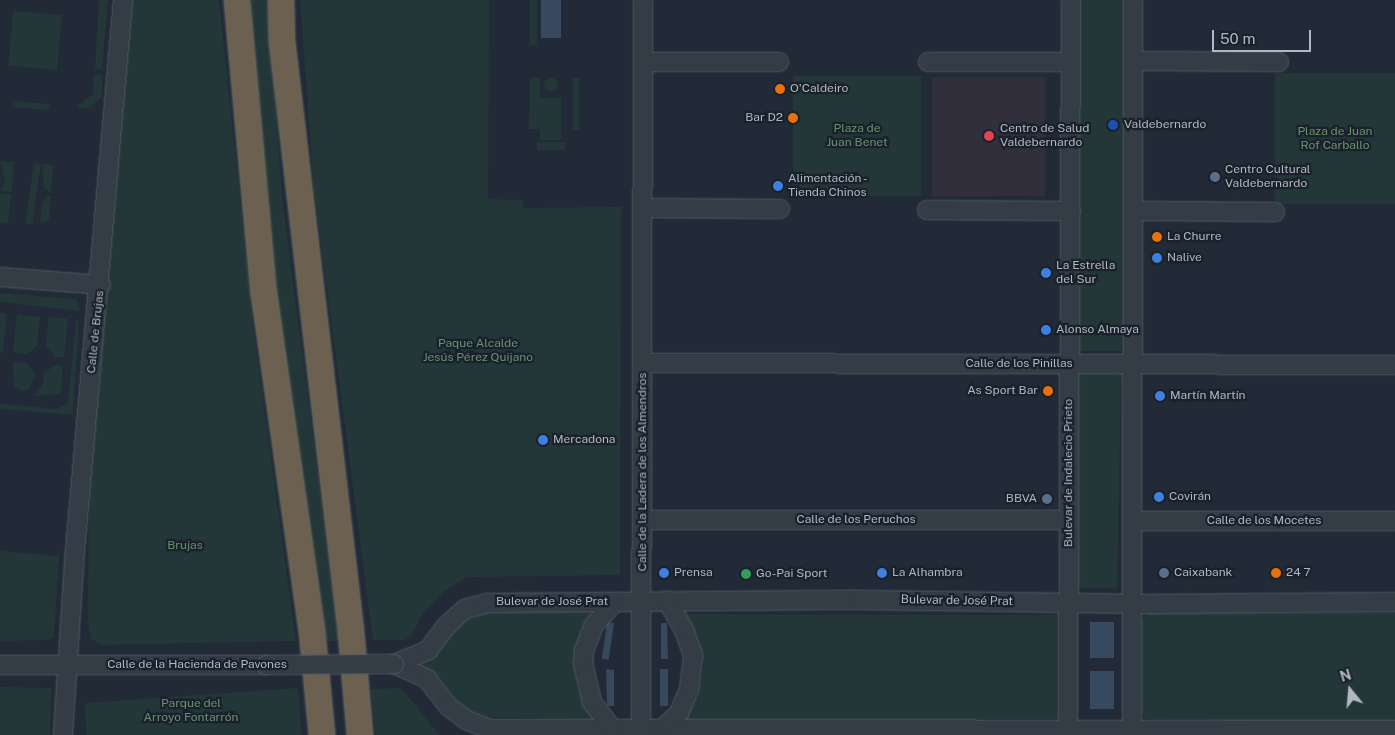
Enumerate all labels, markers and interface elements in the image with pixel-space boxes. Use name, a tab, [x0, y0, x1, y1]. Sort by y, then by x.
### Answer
scale bar	[1215, 20, 1314, 52]
text: 50 m	[1220, 30, 1255, 47]
place label: O'Caldeiro	[790, 82, 848, 96]
marker: O'Caldeiro	[774, 83, 786, 95]
place label: Bar D2	[745, 111, 783, 125]
marker: Bar D2	[787, 112, 799, 124]
marker: Valdebernardo	[1106, 118, 1120, 132]
place label: Valdebernardo	[1124, 118, 1206, 132]
park label: Plaza de Juan Benet	[826, 122, 888, 150]
place label: Centro de Salud Valdebernardo	[1000, 122, 1090, 150]
park label: Plaza de Juan Rof Carballo	[1297, 125, 1373, 153]
marker: Centro de Salud Valdebernardo	[982, 129, 996, 143]
place label: Centro Cultural Valdebernardo	[1225, 163, 1311, 191]
marker: Centro Cultural Valdebernardo	[1209, 171, 1221, 183]
place label: Alimentación - Tienda Chinos	[788, 172, 869, 200]
marker: Alimentación - Tienda Chinos	[772, 180, 784, 192]
place label: La Churre	[1167, 230, 1222, 244]
marker: La Churre	[1151, 231, 1163, 243]
place label: Nalive	[1167, 251, 1202, 265]
marker: Nalive	[1151, 252, 1163, 264]
place label: La Estrella del Sur	[1056, 259, 1115, 287]
marker: La Estrella del Sur	[1040, 267, 1052, 279]
street label: Calle de Brujas	[84, 290, 108, 374]
place label: Alonso Almaya	[1056, 323, 1139, 337]
marker: Alonso Almaya	[1040, 324, 1052, 336]
park label: Paque Alcalde Jesús Pérez Quijano	[423, 337, 533, 365]
street label: Calle de los Pinillas	[965, 357, 1073, 371]
street label: Calle de la Ladera de los Almendros	[636, 372, 650, 572]
place label: As Sport Bar	[967, 384, 1038, 398]
marker: As Sport Bar	[1042, 385, 1054, 397]
place label: Martín Martín	[1170, 389, 1246, 403]
marker: Martín Martín	[1154, 390, 1166, 402]
street label: Bulevar de Indalecio Prieto	[1062, 399, 1076, 547]
place label: Mercadona	[553, 433, 615, 447]
marker: Mercadona	[537, 434, 549, 446]
place label: Covirán	[1169, 490, 1211, 504]
marker: Covirán	[1153, 491, 1165, 503]
place label: BBVA	[1006, 492, 1037, 506]
marker: BBVA	[1041, 493, 1053, 505]
street label: Calle de los Peruchos	[796, 513, 916, 527]
street label: Calle de los Mocetes	[1207, 514, 1321, 528]
park label: Brujas	[167, 539, 203, 553]
place label: Prensa	[674, 566, 713, 580]
place label: La Alhambra	[892, 566, 963, 580]
place label: Caixabank	[1174, 566, 1232, 580]
place label: 24 7	[1286, 566, 1311, 580]
marker: Prensa	[658, 567, 670, 579]
place label: Go-Pai Sport	[756, 567, 827, 581]
marker: La Alhambra	[876, 567, 888, 579]
marker: Caixabank	[1158, 567, 1170, 579]
marker: 24 7	[1270, 567, 1282, 579]
marker: Go-Pai Sport	[740, 568, 752, 580]
street label: Bulevar de José Prat	[901, 593, 1013, 609]
street label: Bulevar de José Prat	[496, 595, 608, 609]
street label: Calle de la Hacienda de Pavones	[107, 658, 287, 672]
north arrow	[1325, 665, 1375, 715]
text: N	[1338, 666, 1353, 685]
park label: Parque del Arroyo Fontarrón	[143, 697, 239, 725]

